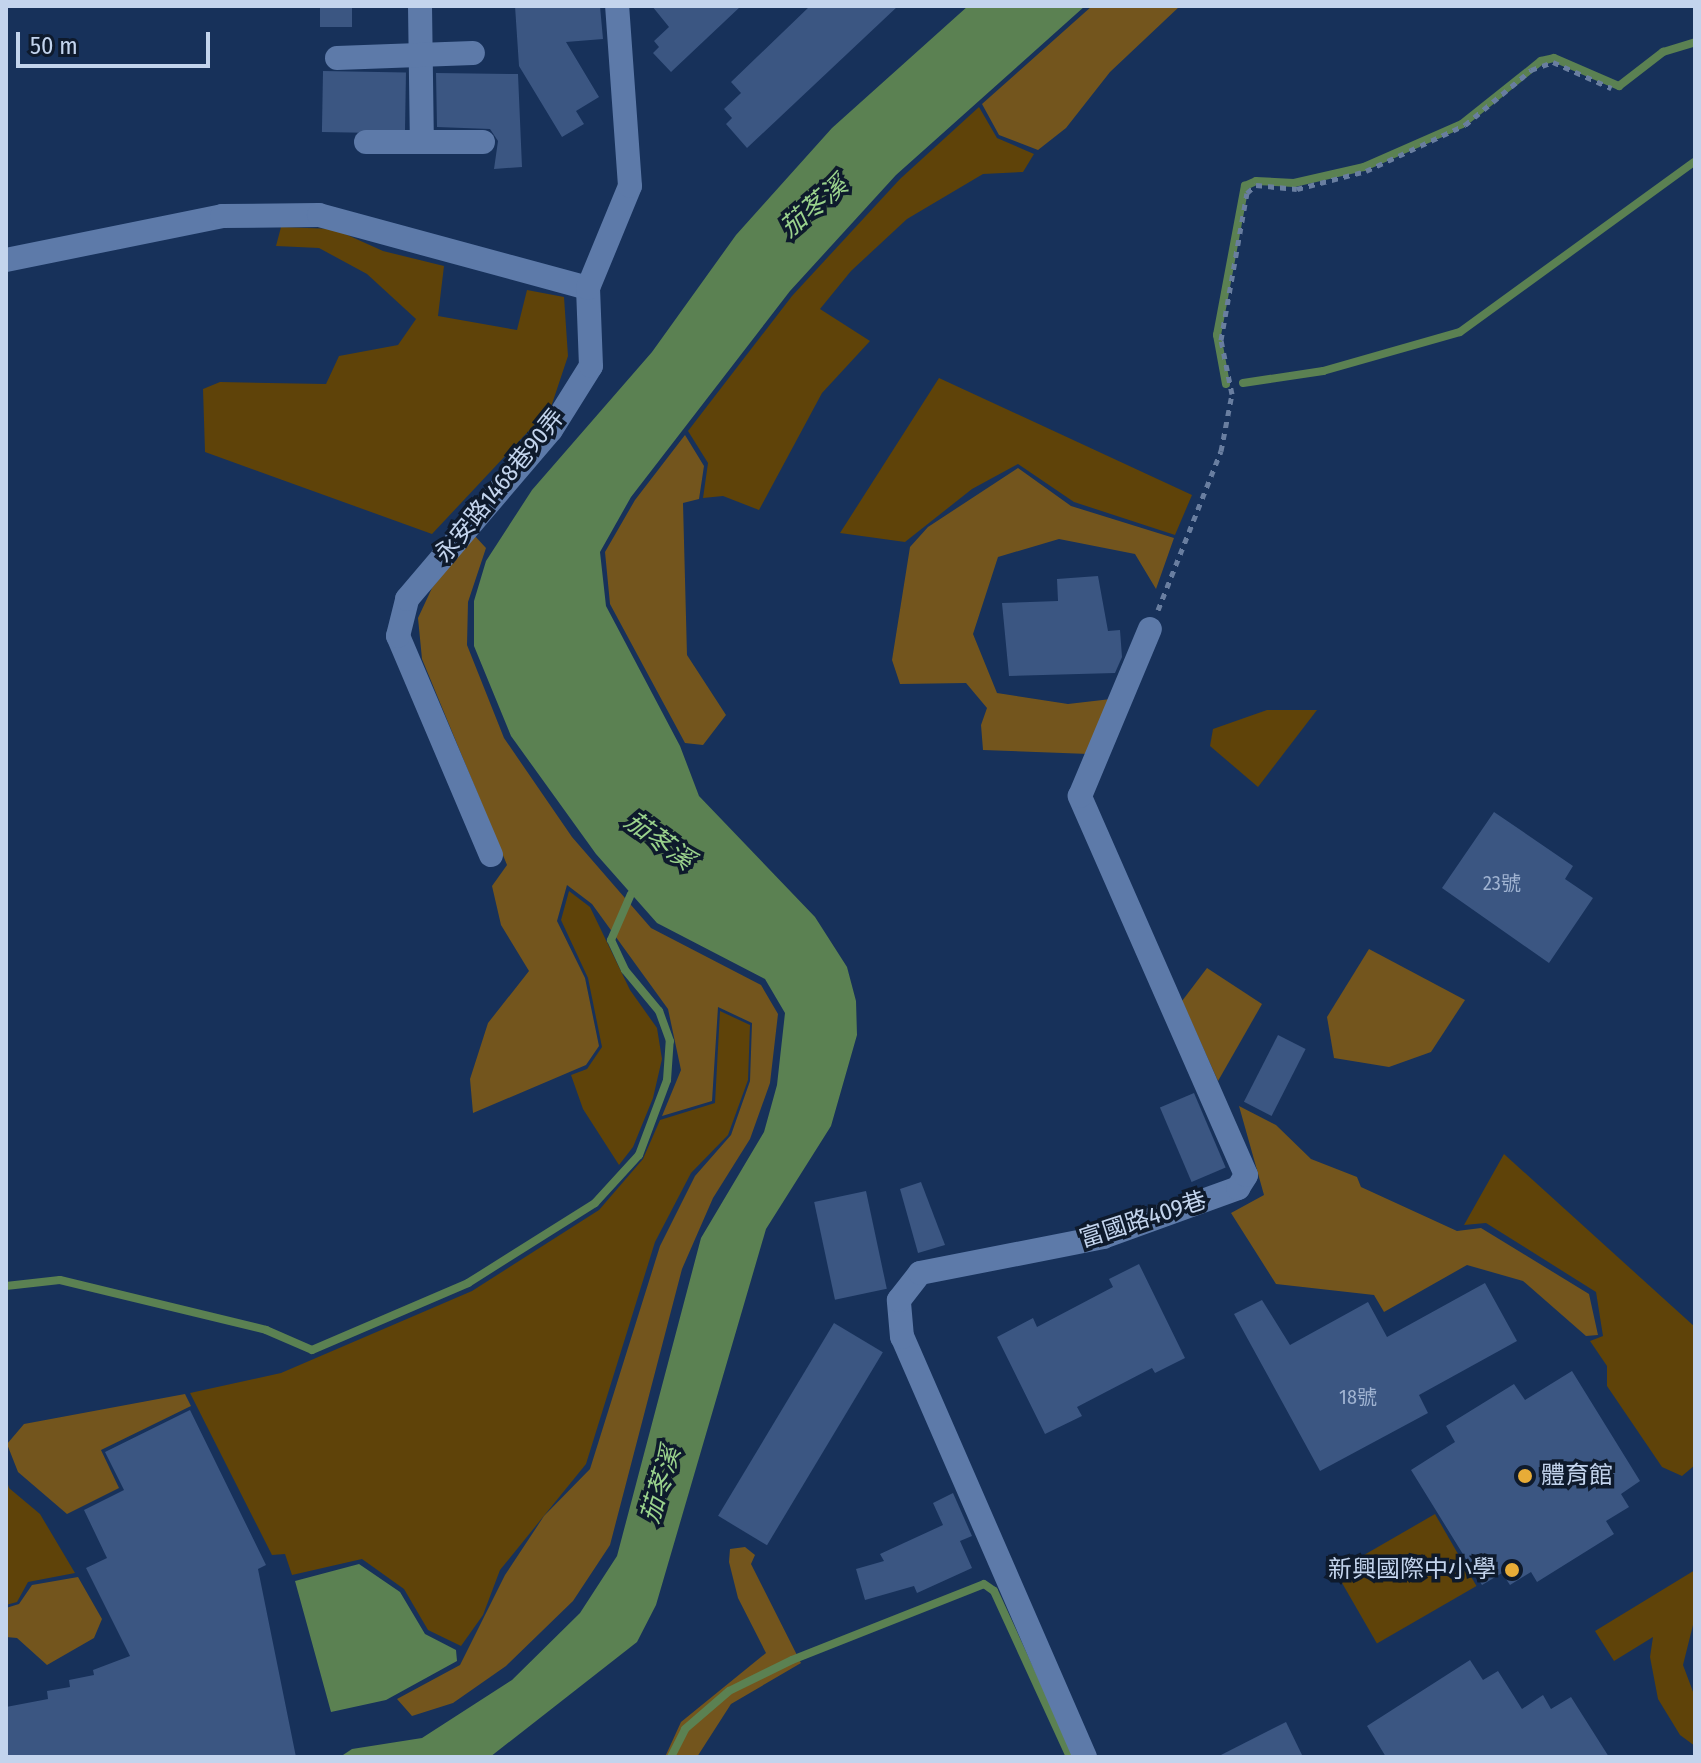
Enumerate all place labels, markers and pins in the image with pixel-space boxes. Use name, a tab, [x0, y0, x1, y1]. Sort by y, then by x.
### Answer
place label: 體育館	[1541, 1462, 1613, 1490]
marker: 體育館	[1516, 1467, 1534, 1485]
place label: 新興國際中小學	[1328, 1556, 1496, 1584]
marker: 新興國際中小學	[1503, 1561, 1521, 1579]

